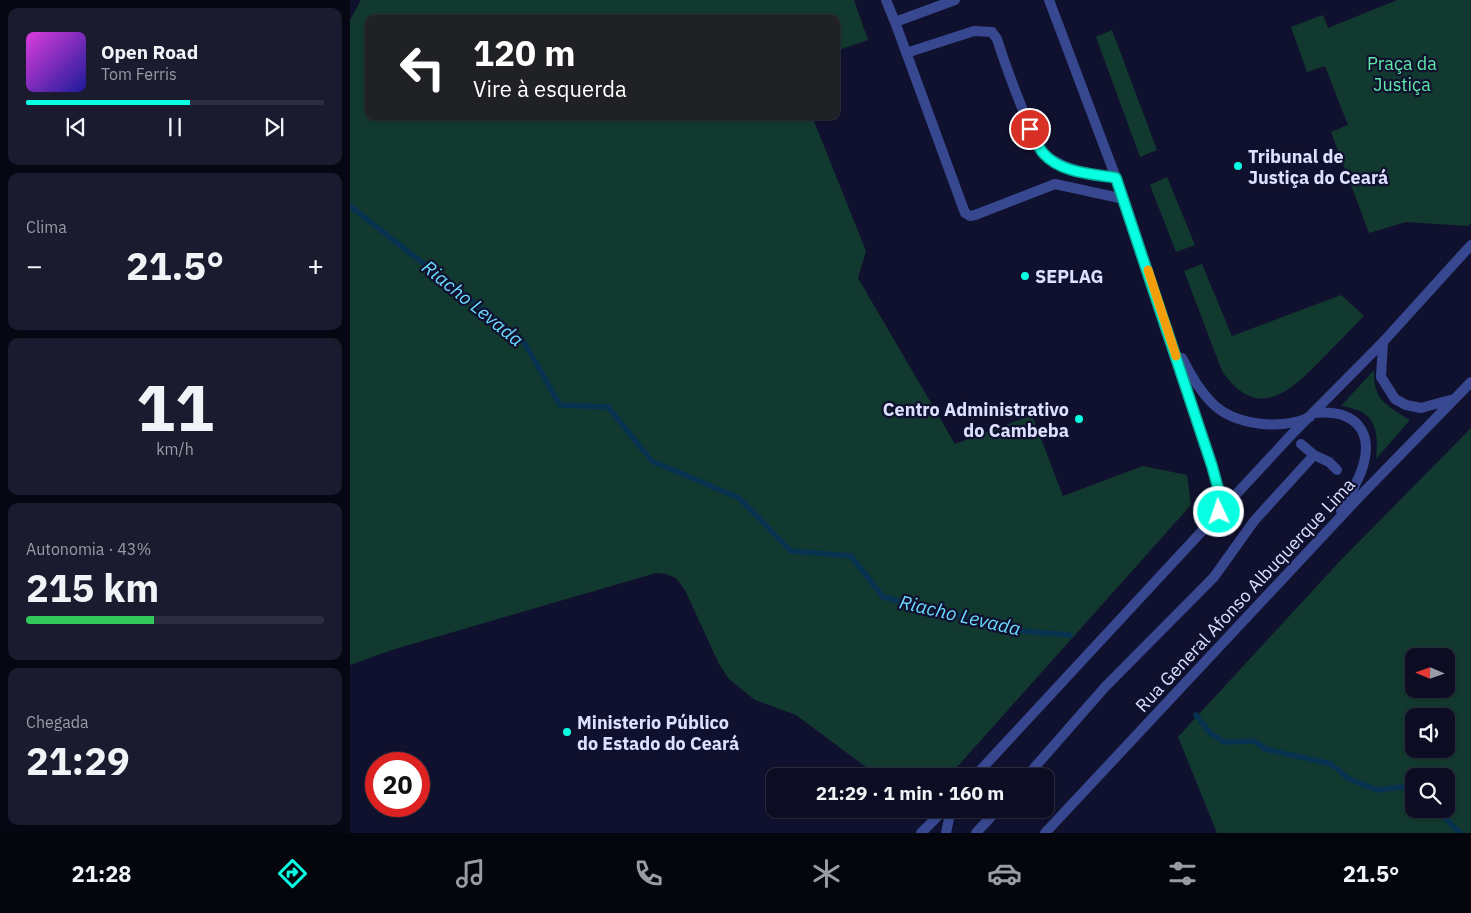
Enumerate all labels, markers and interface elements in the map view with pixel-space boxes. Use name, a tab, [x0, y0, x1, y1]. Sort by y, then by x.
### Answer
text: 120 m	[473, 30, 576, 76]
icon: left	[390, 35, 455, 100]
text: Open Road	[101, 40, 198, 64]
park label: Praça da Justiça	[1367, 52, 1437, 96]
text: Tom Ferris	[101, 64, 177, 84]
text: Vire à esquerda	[473, 74, 627, 103]
pin	[1009, 108, 1051, 150]
icon: previous	[62, 113, 90, 141]
icon: pause	[161, 113, 189, 141]
icon: next	[260, 113, 288, 141]
icon: arrive	[1016, 115, 1044, 143]
place label: Tribunal de Justiça do Ceará	[1248, 145, 1388, 189]
marker: Tribunal de Justiça do Ceará	[1232, 160, 1244, 172]
text: Clima	[26, 217, 67, 237]
text: 21.5°	[126, 241, 224, 290]
text: −	[26, 247, 43, 284]
text: +	[307, 247, 324, 284]
water label: Riacho Levada	[417, 255, 529, 351]
place label: SEPLAG	[1035, 265, 1104, 288]
marker: SEPLAG	[1019, 270, 1031, 282]
text: 11	[136, 364, 214, 449]
place label: Centro Administrativo do Cambeba	[883, 398, 1069, 442]
marker: Centro Administrativo do Cambeba	[1073, 413, 1085, 425]
text: km/h	[156, 439, 194, 459]
street label: Rua General Afonso Albuquerque Lima	[1130, 473, 1360, 717]
position arrow	[1192, 485, 1244, 537]
text: Autonomia · 43%	[26, 539, 151, 559]
text: 215 km	[26, 563, 159, 612]
water label: Riacho Levada	[897, 589, 1023, 641]
north arrow	[1405, 648, 1455, 698]
map controls	[1405, 648, 1455, 818]
button: sound	[1405, 708, 1455, 758]
place label: Ministerio Público do Estado do Ceará	[577, 711, 739, 755]
text: Chegada	[26, 712, 89, 732]
marker: Ministerio Público do Estado do Ceará	[561, 726, 573, 738]
text: 21:29	[26, 736, 130, 785]
speed limit sign: 20	[365, 752, 430, 817]
button: search	[1405, 768, 1455, 818]
text: 21:29 · 1 min · 160 m	[816, 781, 1004, 805]
icon: directions	[275, 856, 310, 891]
icon: music	[453, 856, 488, 891]
icon: phone	[631, 856, 666, 891]
icon: climate	[809, 856, 844, 891]
icon: car	[987, 856, 1022, 891]
icon: filters	[1165, 856, 1200, 891]
text: 21:28	[72, 859, 132, 888]
text: 21.5°	[1343, 859, 1399, 888]

